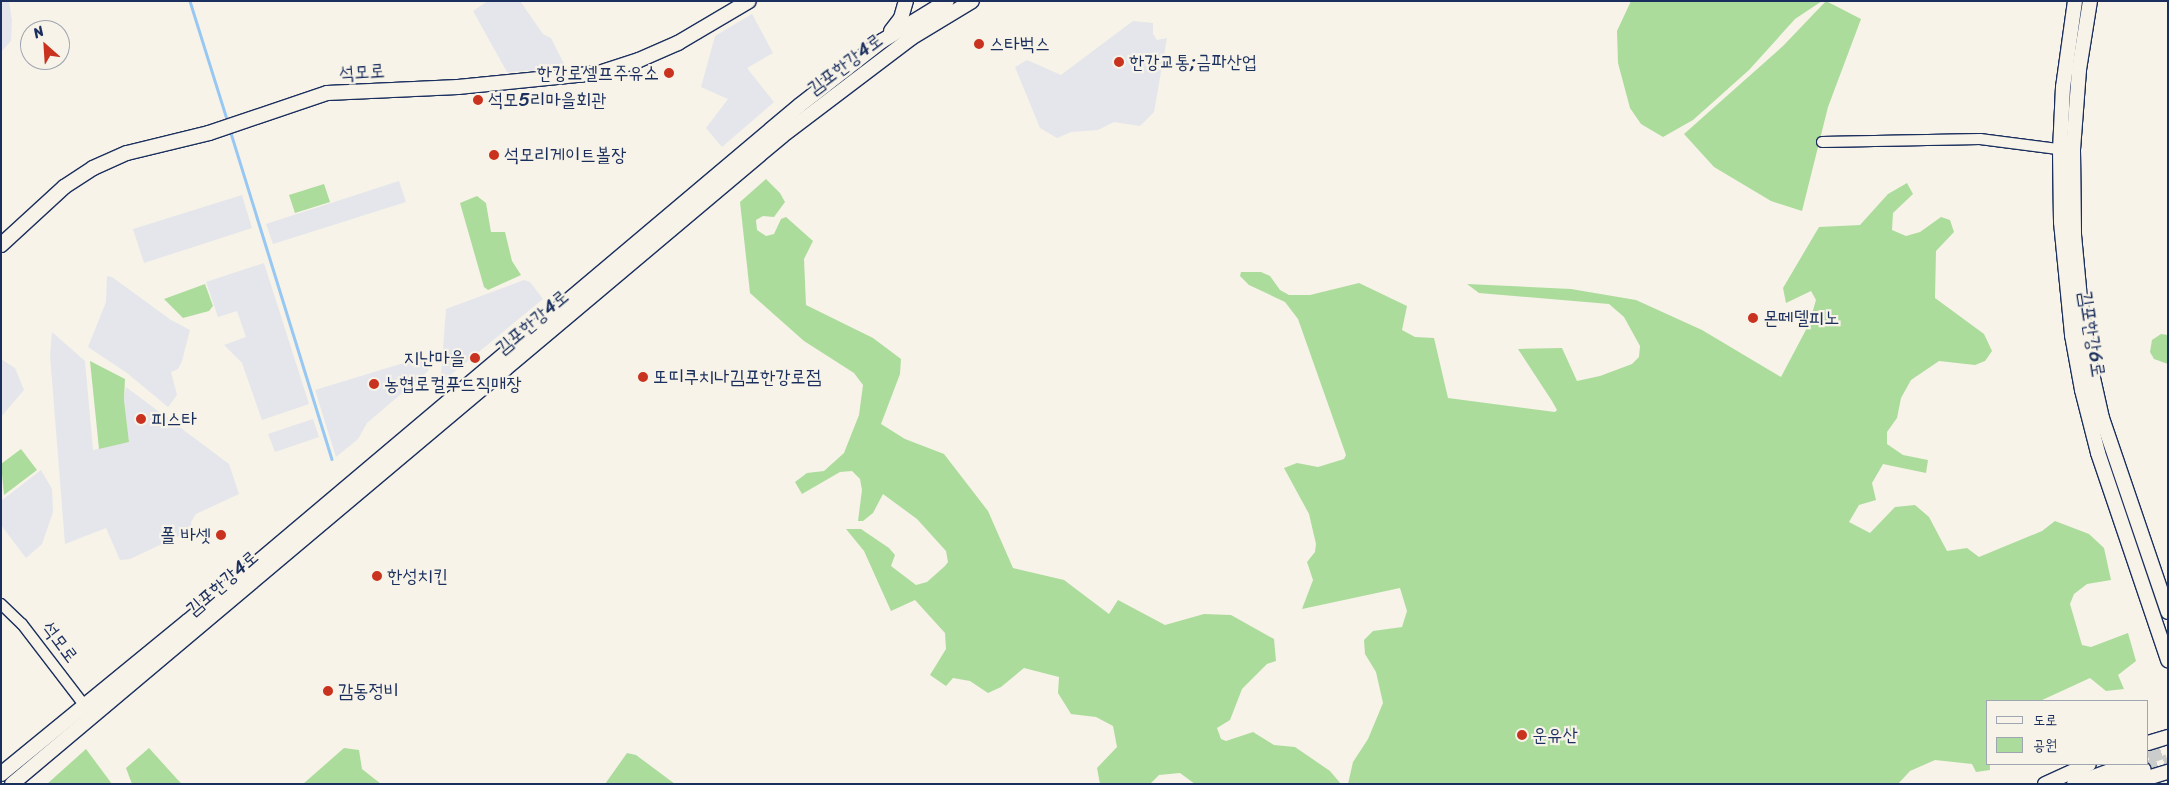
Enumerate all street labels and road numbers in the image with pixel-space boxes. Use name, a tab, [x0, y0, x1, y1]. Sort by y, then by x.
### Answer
street label: 김포한강4로	[803, 28, 887, 100]
street label: 석모로	[338, 59, 386, 85]
street label: 김포한강4로	[491, 285, 573, 359]
street label: 김포한강6로	[2074, 289, 2110, 379]
street label: 김포한강4로	[181, 545, 263, 621]
street label: 석모로	[37, 617, 83, 667]

